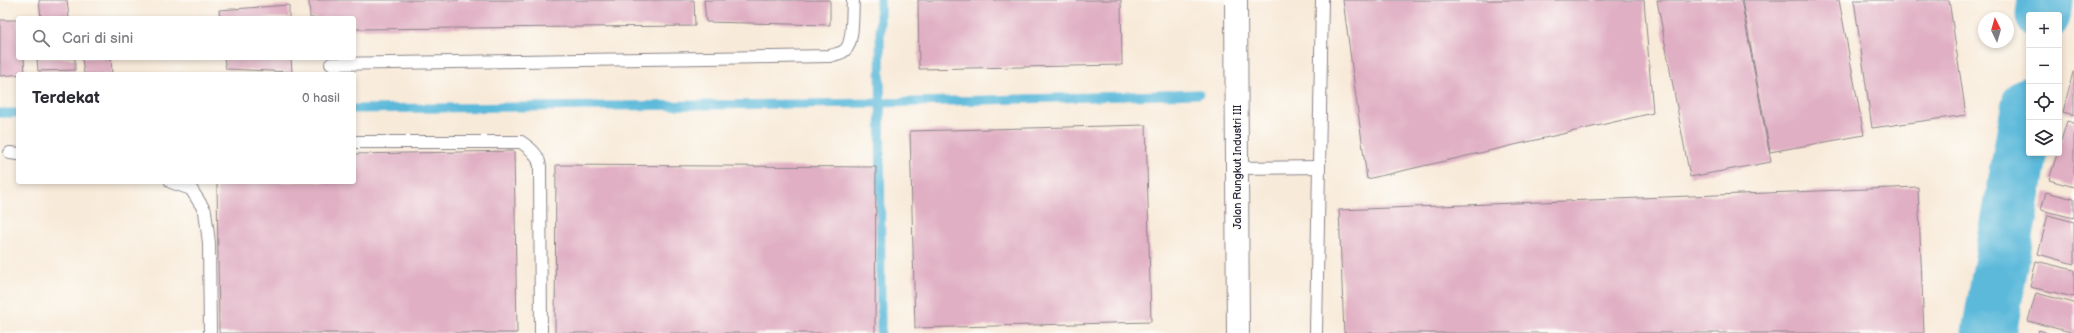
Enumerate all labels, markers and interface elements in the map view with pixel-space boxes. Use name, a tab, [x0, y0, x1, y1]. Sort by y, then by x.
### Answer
north arrow	[1978, 12, 2014, 48]
map controls	[2026, 12, 2062, 156]
button: +	[2026, 12, 2062, 48]
search box	[16, 16, 356, 60]
icon: search	[30, 27, 52, 49]
text: Cari di sini	[62, 29, 133, 48]
button: −	[2026, 48, 2062, 84]
button: locate	[2026, 84, 2062, 120]
text: Terdekat	[32, 88, 100, 108]
text: 0 hasil	[302, 90, 340, 106]
street label: Jalan Rungkut Industri III	[1231, 104, 1244, 229]
button: layers	[2026, 120, 2062, 156]

